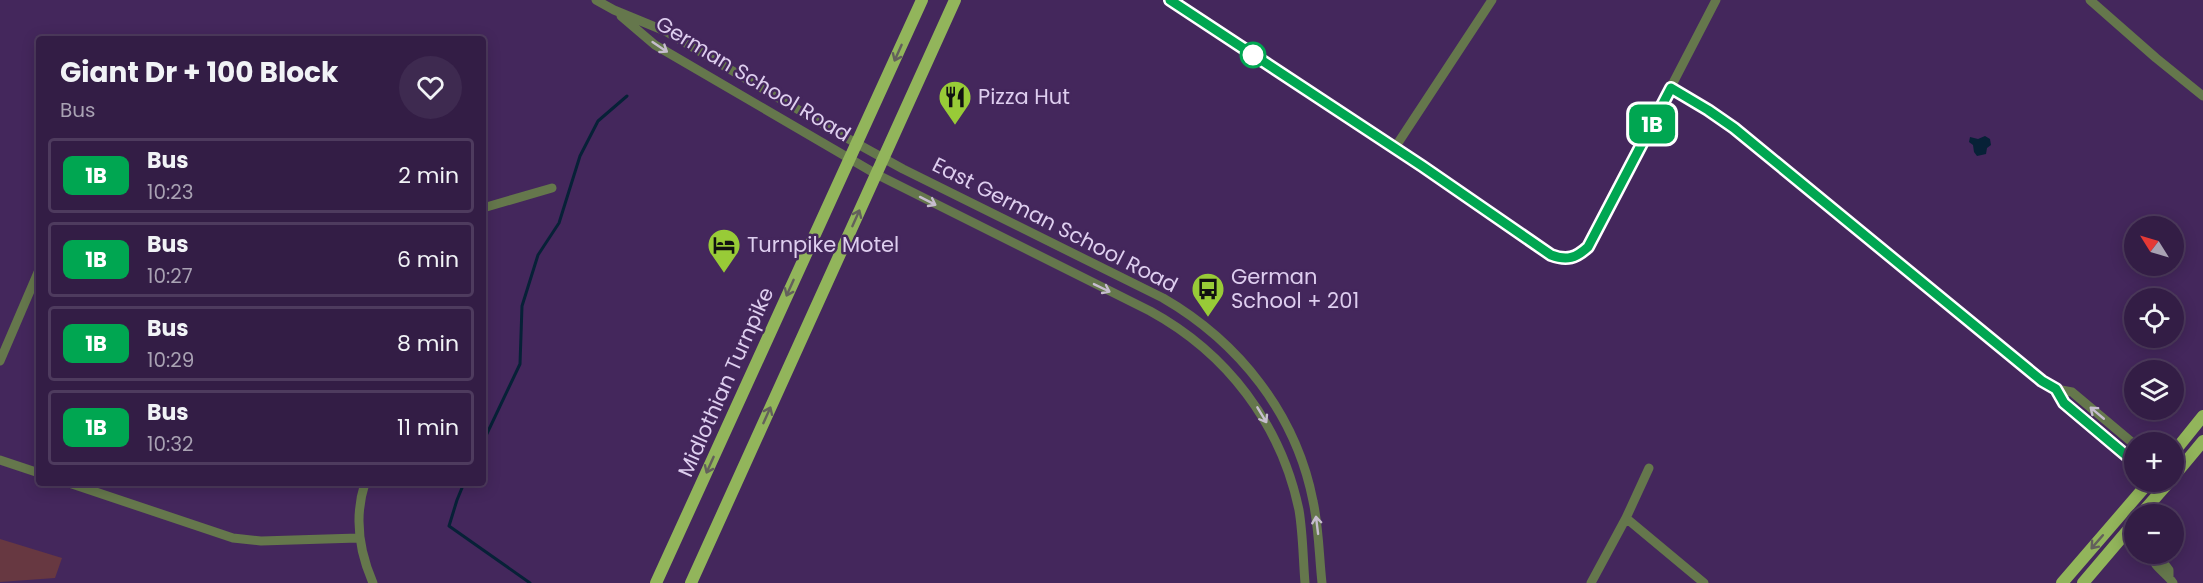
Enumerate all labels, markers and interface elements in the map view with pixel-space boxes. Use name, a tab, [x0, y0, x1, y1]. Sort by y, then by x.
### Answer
street label: German School Road	[650, 9, 856, 148]
one-way arrow	[651, 41, 667, 53]
unlabelled marker	[1240, 42, 1266, 68]
one-way arrow	[891, 44, 903, 62]
text: Giant Dr + 100 Block	[60, 53, 338, 92]
button: heart	[399, 56, 462, 119]
restaurant icon: Pizza Hut	[937, 79, 973, 126]
place label: Pizza Hut	[978, 82, 1070, 111]
text: Bus	[60, 96, 96, 124]
line badge: 1B	[1625, 104, 1679, 144]
text: 1B	[1641, 110, 1663, 139]
text: Bus	[147, 145, 189, 176]
street label: East German School Road	[927, 150, 1183, 299]
text: 2 min	[398, 160, 459, 191]
text: 1B	[85, 161, 107, 190]
text: 10:23	[147, 178, 194, 206]
one-way arrow	[918, 195, 936, 207]
one-way arrow	[850, 210, 862, 228]
north arrow	[2124, 216, 2184, 276]
map controls	[2124, 216, 2184, 564]
hotel icon: Turnpike Motel	[706, 227, 742, 274]
text: Bus	[147, 229, 189, 260]
place label: Turnpike Motel	[747, 230, 899, 259]
text: 6 min	[397, 244, 459, 275]
text: 1B	[85, 245, 107, 274]
text: 10:27	[147, 262, 193, 290]
place label: German School + 201	[1231, 262, 1359, 315]
bus stop icon: German School + 201	[1190, 271, 1226, 318]
one-way arrow	[784, 278, 795, 296]
street label: Midlothian Turnpike	[671, 282, 780, 481]
one-way arrow	[1093, 282, 1111, 294]
button: locate	[2124, 288, 2184, 348]
text: Bus	[147, 313, 189, 344]
text: 8 min	[397, 328, 459, 359]
text: 1B	[85, 329, 107, 358]
text: 10:29	[147, 346, 194, 374]
button: layers	[2124, 360, 2184, 420]
text: Bus	[147, 397, 189, 428]
one-way arrow	[761, 406, 773, 424]
one-way arrow	[1256, 406, 1268, 423]
one-way arrow	[2089, 406, 2105, 419]
text: 11 min	[397, 412, 459, 443]
text: 1B	[85, 413, 107, 442]
text: 10:32	[147, 430, 194, 458]
button: +	[2124, 432, 2184, 492]
one-way arrow	[703, 456, 715, 474]
button: −	[2124, 504, 2184, 564]
one-way arrow	[1311, 515, 1322, 535]
one-way arrow	[2090, 534, 2104, 549]

